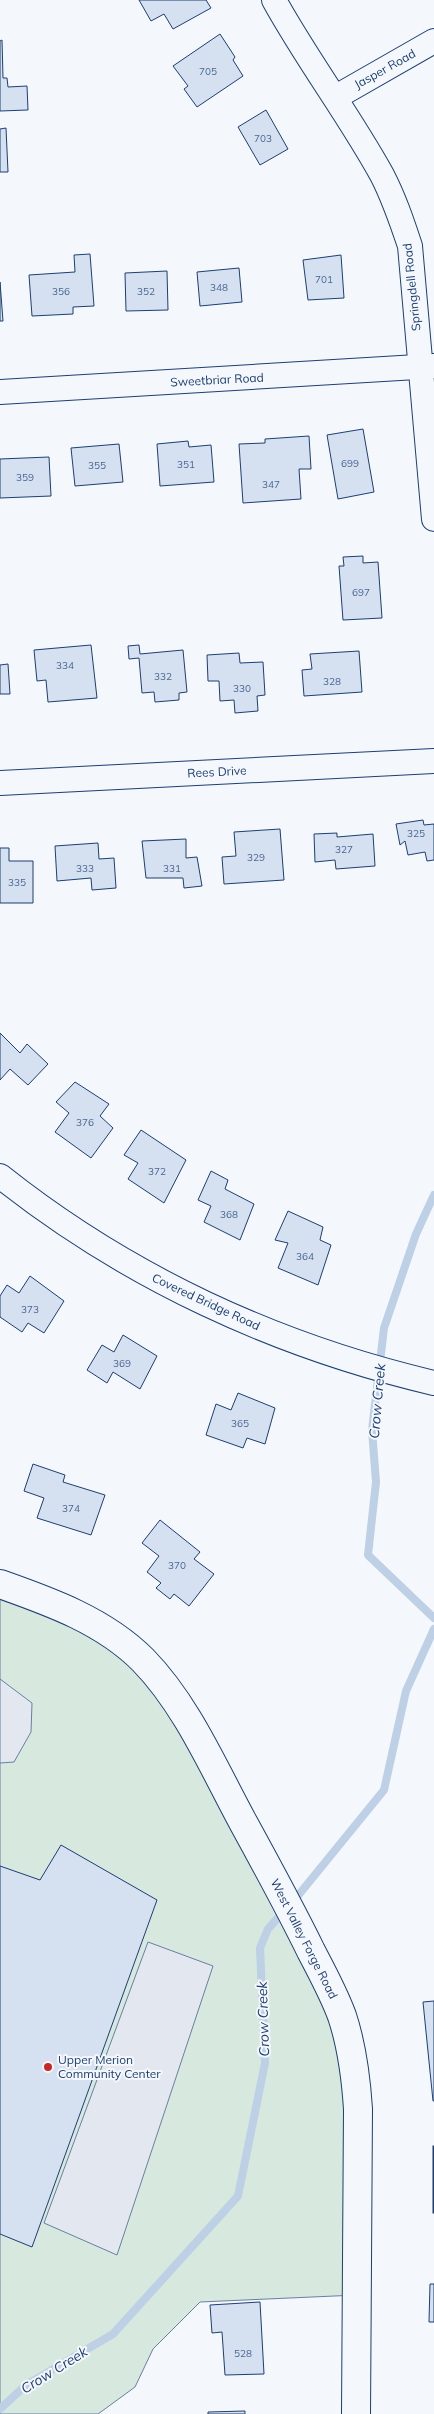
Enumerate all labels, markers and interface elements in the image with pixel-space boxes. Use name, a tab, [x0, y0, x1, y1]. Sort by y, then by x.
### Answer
street label: Jasper Road	[351, 46, 418, 92]
house number: 705	[199, 65, 217, 78]
house number: 703	[254, 132, 272, 145]
street label: Springdell Road	[399, 242, 424, 332]
house number: 701	[315, 273, 333, 286]
house number: 348	[210, 281, 228, 294]
house number: 356	[52, 285, 70, 298]
house number: 352	[137, 285, 155, 298]
street label: Sweetbriar Road	[170, 370, 264, 389]
house number: 699	[341, 457, 359, 470]
house number: 351	[177, 458, 195, 471]
house number: 355	[88, 459, 106, 472]
house number: 359	[16, 471, 34, 484]
house number: 347	[262, 478, 280, 491]
house number: 697	[352, 586, 370, 599]
house number: 334	[56, 659, 74, 672]
house number: 332	[154, 670, 172, 683]
house number: 328	[323, 675, 341, 688]
house number: 330	[233, 682, 251, 695]
street label: Rees Drive	[187, 762, 247, 781]
house number: 325	[407, 827, 425, 840]
house number: 327	[335, 843, 353, 856]
house number: 329	[247, 851, 265, 864]
house number: 333	[76, 862, 94, 875]
house number: 331	[163, 862, 181, 875]
house number: 335	[8, 876, 26, 889]
house number: 376	[76, 1116, 94, 1129]
house number: 372	[148, 1165, 166, 1178]
house number: 368	[220, 1208, 238, 1221]
house number: 364	[296, 1250, 314, 1263]
street label: Covered Bridge Road	[150, 1270, 263, 1333]
house number: 373	[21, 1303, 39, 1316]
house number: 369	[113, 1357, 131, 1370]
water label: Crow Creek	[365, 1362, 389, 1439]
house number: 365	[231, 1417, 249, 1430]
house number: 374	[62, 1502, 80, 1515]
house number: 370	[168, 1559, 186, 1572]
street label: West Valley Forge Road	[268, 1876, 341, 2001]
water label: Crow Creek	[253, 1980, 273, 2057]
place label: Upper Merion Community Center	[58, 2052, 161, 2081]
marker: Upper Merion Community Center	[42, 2061, 54, 2073]
water label: Crow Creek	[17, 2342, 91, 2398]
house number: 528	[234, 2347, 252, 2360]

